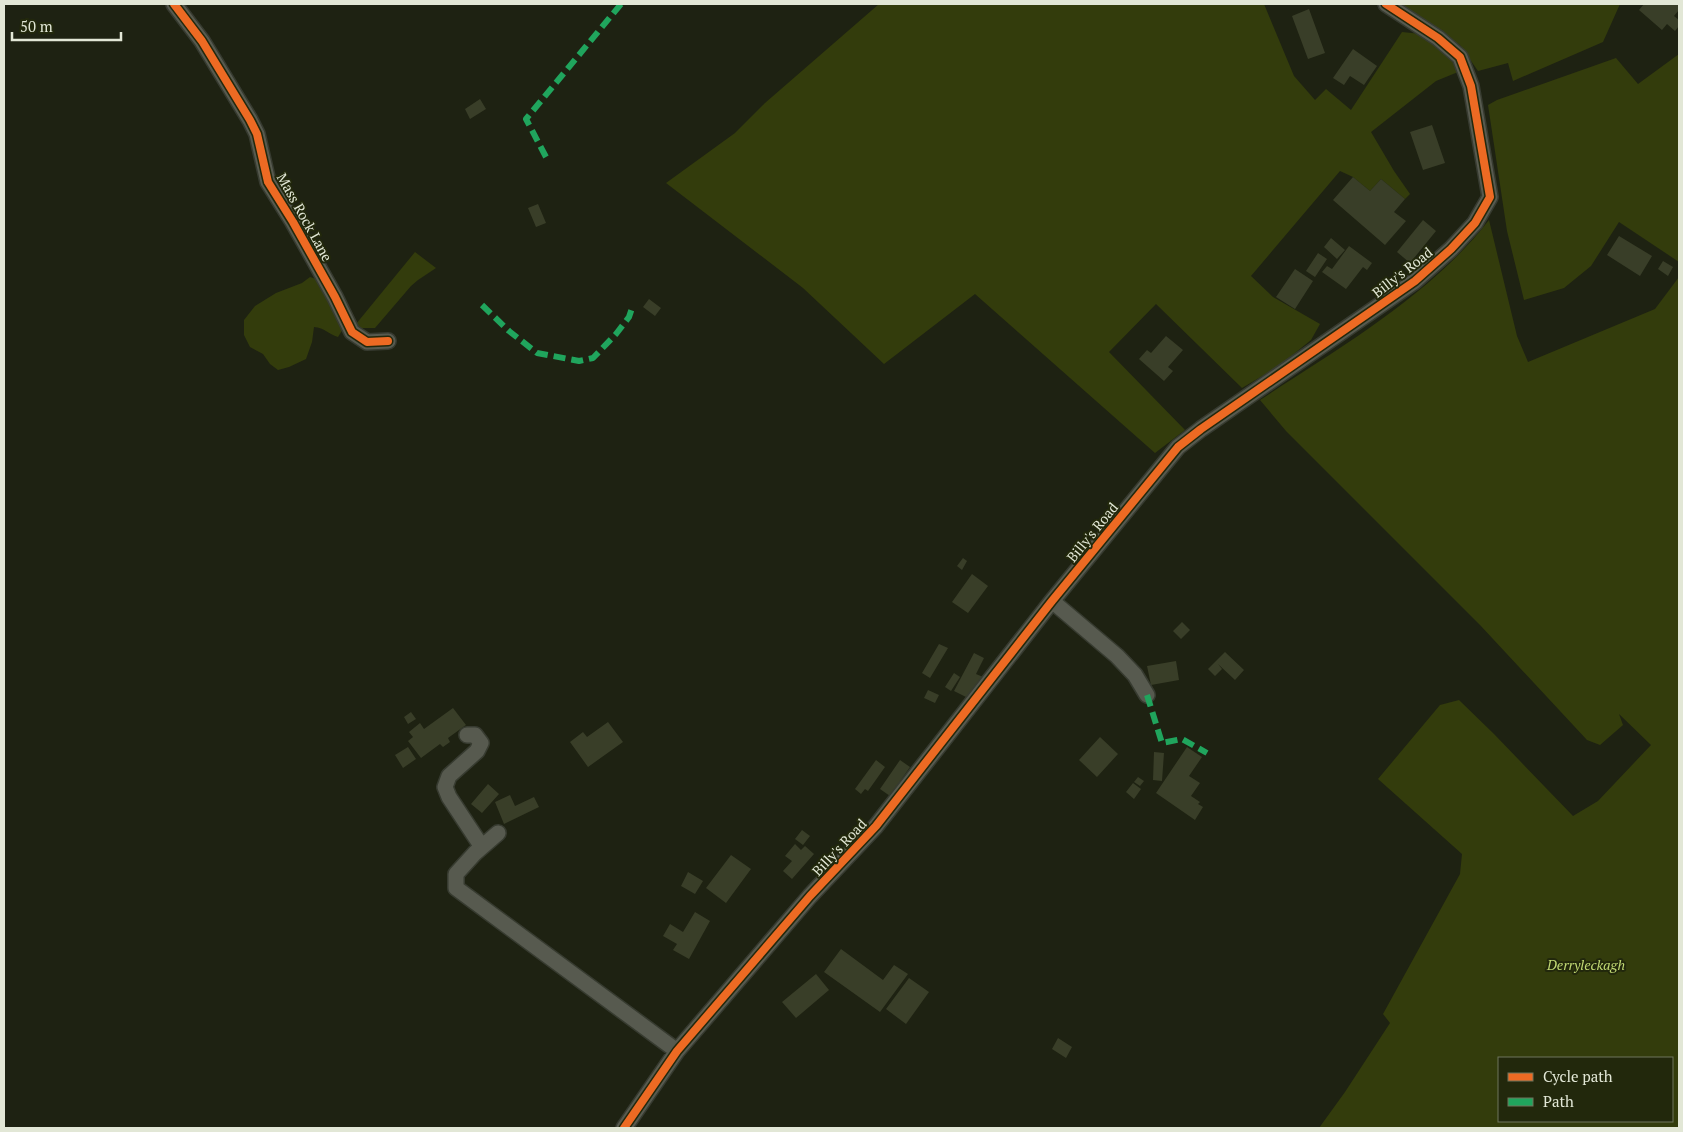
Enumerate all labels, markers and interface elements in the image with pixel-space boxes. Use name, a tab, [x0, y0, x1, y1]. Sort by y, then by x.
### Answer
scale bar	[12, 10, 121, 42]
text: 50 m	[20, 16, 53, 36]
street label: Mass Rock Lane	[273, 169, 337, 265]
street label: Billy's Road	[1368, 242, 1436, 302]
street label: Billy's Road	[1062, 498, 1122, 566]
street label: Billy's Road	[808, 814, 871, 880]
park label: Derryleckagh	[1546, 955, 1625, 974]
legend	[1498, 1057, 1673, 1122]
text: Cycle path	[1543, 1066, 1613, 1086]
text: Path	[1543, 1091, 1574, 1111]

